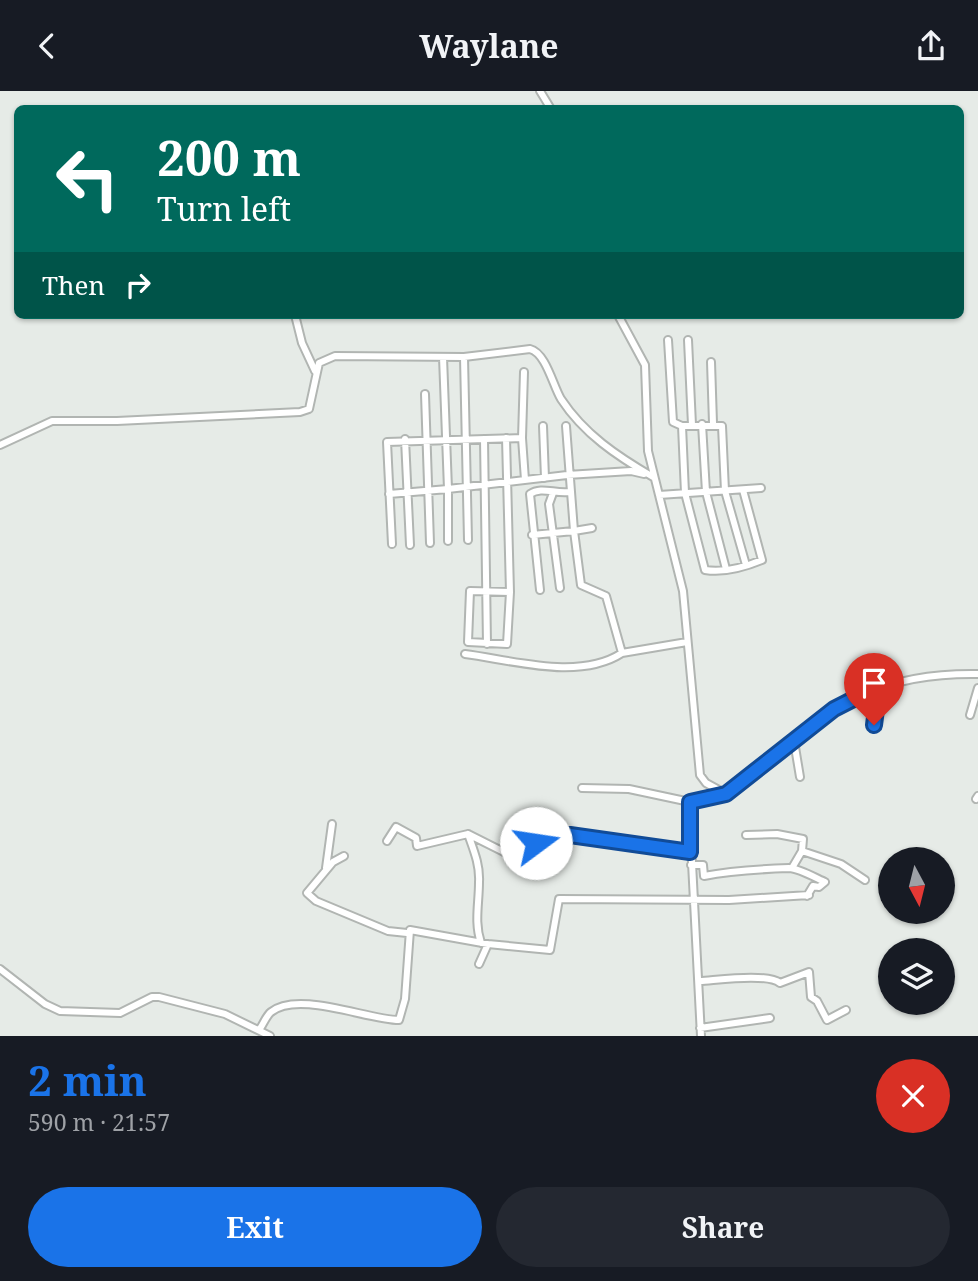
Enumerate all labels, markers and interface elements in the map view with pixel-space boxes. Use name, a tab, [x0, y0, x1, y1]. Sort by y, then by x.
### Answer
text: Waylane	[419, 24, 559, 67]
icon: back	[28, 27, 66, 65]
icon: share	[912, 27, 950, 65]
text: 200 m	[157, 124, 301, 190]
icon: left	[42, 133, 133, 224]
text: Turn left	[157, 187, 291, 230]
icon: right	[119, 266, 157, 304]
text: Then	[42, 267, 105, 303]
pin	[844, 653, 904, 725]
icon: arrive	[855, 664, 893, 702]
position arrow	[499, 806, 573, 880]
north arrow	[878, 847, 956, 924]
map controls	[878, 847, 955, 1015]
button: layers	[878, 938, 955, 1015]
text: 2 min	[28, 1051, 147, 1108]
button: close	[876, 1059, 950, 1133]
text: 590 m · 21:57	[28, 1106, 170, 1138]
button: Exit	[28, 1187, 482, 1267]
button: Share	[496, 1187, 950, 1267]

